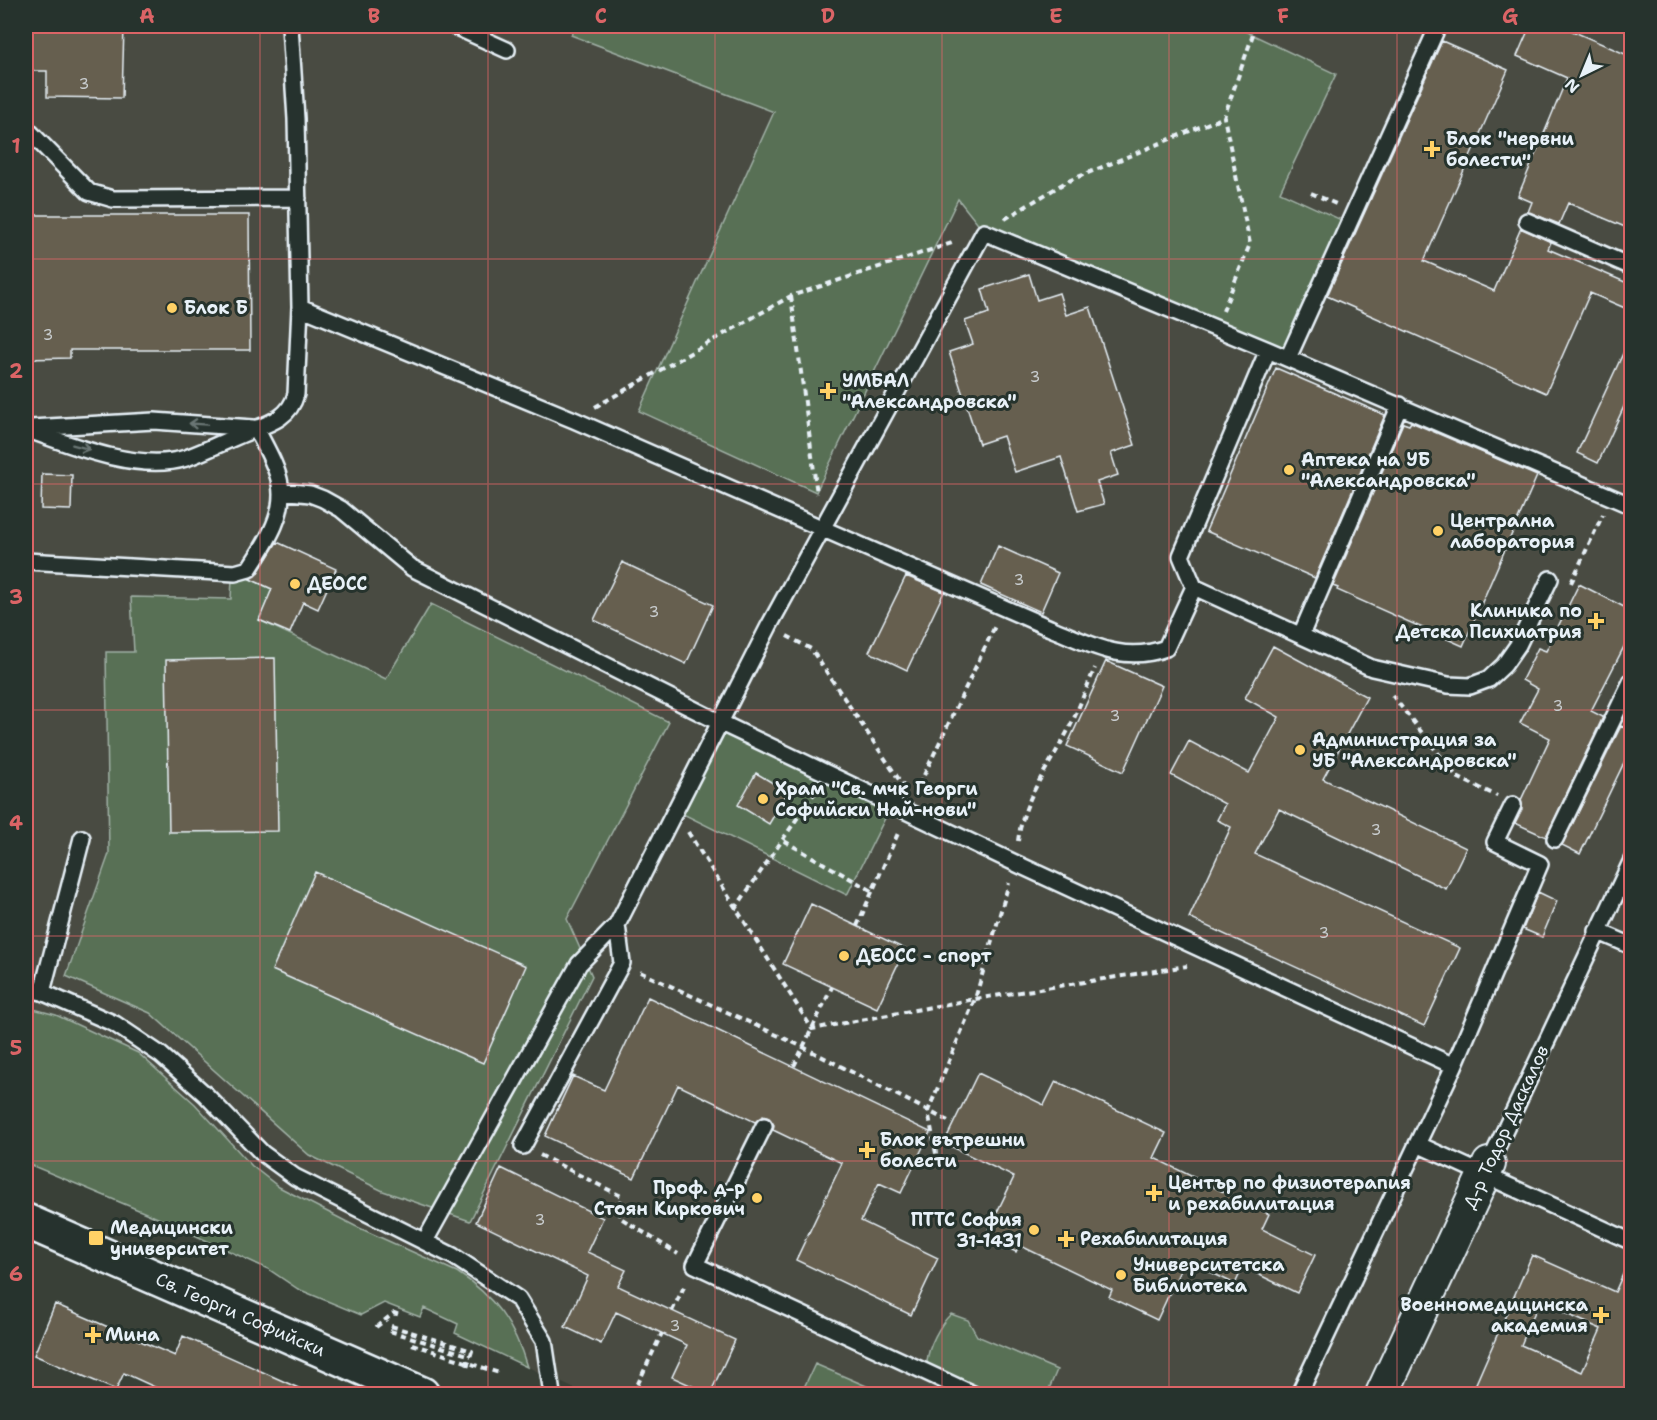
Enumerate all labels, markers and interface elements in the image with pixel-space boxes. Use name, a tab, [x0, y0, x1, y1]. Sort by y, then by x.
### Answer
text: A	[139, 3, 155, 29]
text: B	[368, 3, 380, 29]
text: C	[595, 3, 607, 29]
text: D	[821, 3, 835, 29]
text: E	[1049, 3, 1063, 29]
text: F	[1277, 3, 1289, 29]
text: G	[1502, 3, 1518, 29]
north arrow	[1552, 45, 1612, 105]
house number: 3	[79, 74, 89, 94]
text: N	[1560, 74, 1584, 98]
place label: Блок "нервни болести"	[1446, 127, 1574, 172]
text: 1	[11, 133, 21, 159]
marker: Блок "нервни болести"	[1423, 140, 1441, 158]
place label: Блок Б	[184, 296, 248, 320]
marker: Блок Б	[165, 301, 179, 315]
house number: 3	[43, 325, 53, 345]
text: 2	[9, 358, 23, 384]
house number: 3	[1030, 367, 1040, 387]
place label: УМБАЛ "Александровска"	[842, 369, 1017, 414]
marker: УМБАЛ "Александровска"	[819, 382, 837, 400]
one-way arrow	[188, 418, 208, 429]
one-way arrow	[71, 442, 90, 453]
place label: Аптека на УБ "Александровска"	[1301, 448, 1476, 493]
marker: Аптека на УБ "Александровска"	[1282, 463, 1296, 477]
place label: Централна лаборатория	[1450, 509, 1575, 554]
marker: Централна лаборатория	[1431, 524, 1445, 538]
house number: 3	[1014, 570, 1024, 590]
place label: ДЕОСС	[307, 572, 367, 596]
marker: ДЕОСС	[288, 577, 302, 591]
text: 3	[9, 584, 23, 610]
place label: Клиника по Детска Психиатрия	[1395, 599, 1582, 644]
house number: 3	[649, 602, 659, 622]
marker: Клиника по Детска Психиатрия	[1587, 612, 1605, 630]
house number: 3	[1553, 696, 1563, 716]
house number: 3	[1110, 706, 1120, 726]
place label: Администрация за УБ "Александровска"	[1312, 728, 1517, 773]
marker: Администрация за УБ "Александровска"	[1293, 743, 1307, 757]
place label: Храм "Св. мчк Георги Софийски Най-нови"	[775, 777, 978, 822]
marker: Храм "Св. мчк Георги Софийски Най-нови"	[756, 792, 770, 806]
text: 4	[9, 810, 23, 836]
house number: 3	[1371, 820, 1381, 840]
house number: 3	[1319, 923, 1329, 943]
place label: ДЕОСС - спорт	[856, 944, 992, 968]
marker: ДЕОСС - спорт	[837, 949, 851, 963]
text: 5	[10, 1035, 22, 1061]
street label: Д-р Тодор Даскалов	[1457, 1041, 1555, 1213]
place label: Блок вътрешни болести	[880, 1128, 1026, 1173]
marker: Блок вътрешни болести	[858, 1141, 876, 1159]
place label: Център по физиотерапия и рехабилитация	[1168, 1171, 1411, 1216]
place label: Проф. д-р Стоян Киркович	[594, 1176, 745, 1221]
marker: Център по физиотерапия и рехабилитация	[1145, 1184, 1163, 1202]
marker: Проф. д-р Стоян Киркович	[750, 1191, 764, 1205]
place label: ПТТС София 31-1431	[911, 1208, 1022, 1253]
house number: 3	[535, 1210, 545, 1230]
place label: Медицински университет	[110, 1216, 233, 1261]
marker: ПТТС София 31-1431	[1027, 1223, 1041, 1237]
place label: Рехабилитация	[1080, 1227, 1228, 1251]
marker: Медицински университет	[87, 1229, 105, 1247]
marker: Рехабилитация	[1057, 1230, 1075, 1248]
place label: Университетска Библиотека	[1133, 1253, 1285, 1298]
text: 6	[9, 1261, 23, 1287]
street label: Св. Георги Софийски	[152, 1267, 329, 1362]
marker: Университетска Библиотека	[1114, 1268, 1128, 1282]
place label: Военномедицинска академия	[1400, 1293, 1589, 1338]
marker: Военномедицинска академия	[1592, 1306, 1610, 1324]
house number: 3	[670, 1316, 680, 1336]
place label: Мина	[105, 1323, 160, 1347]
marker: Мина	[86, 1328, 100, 1342]

